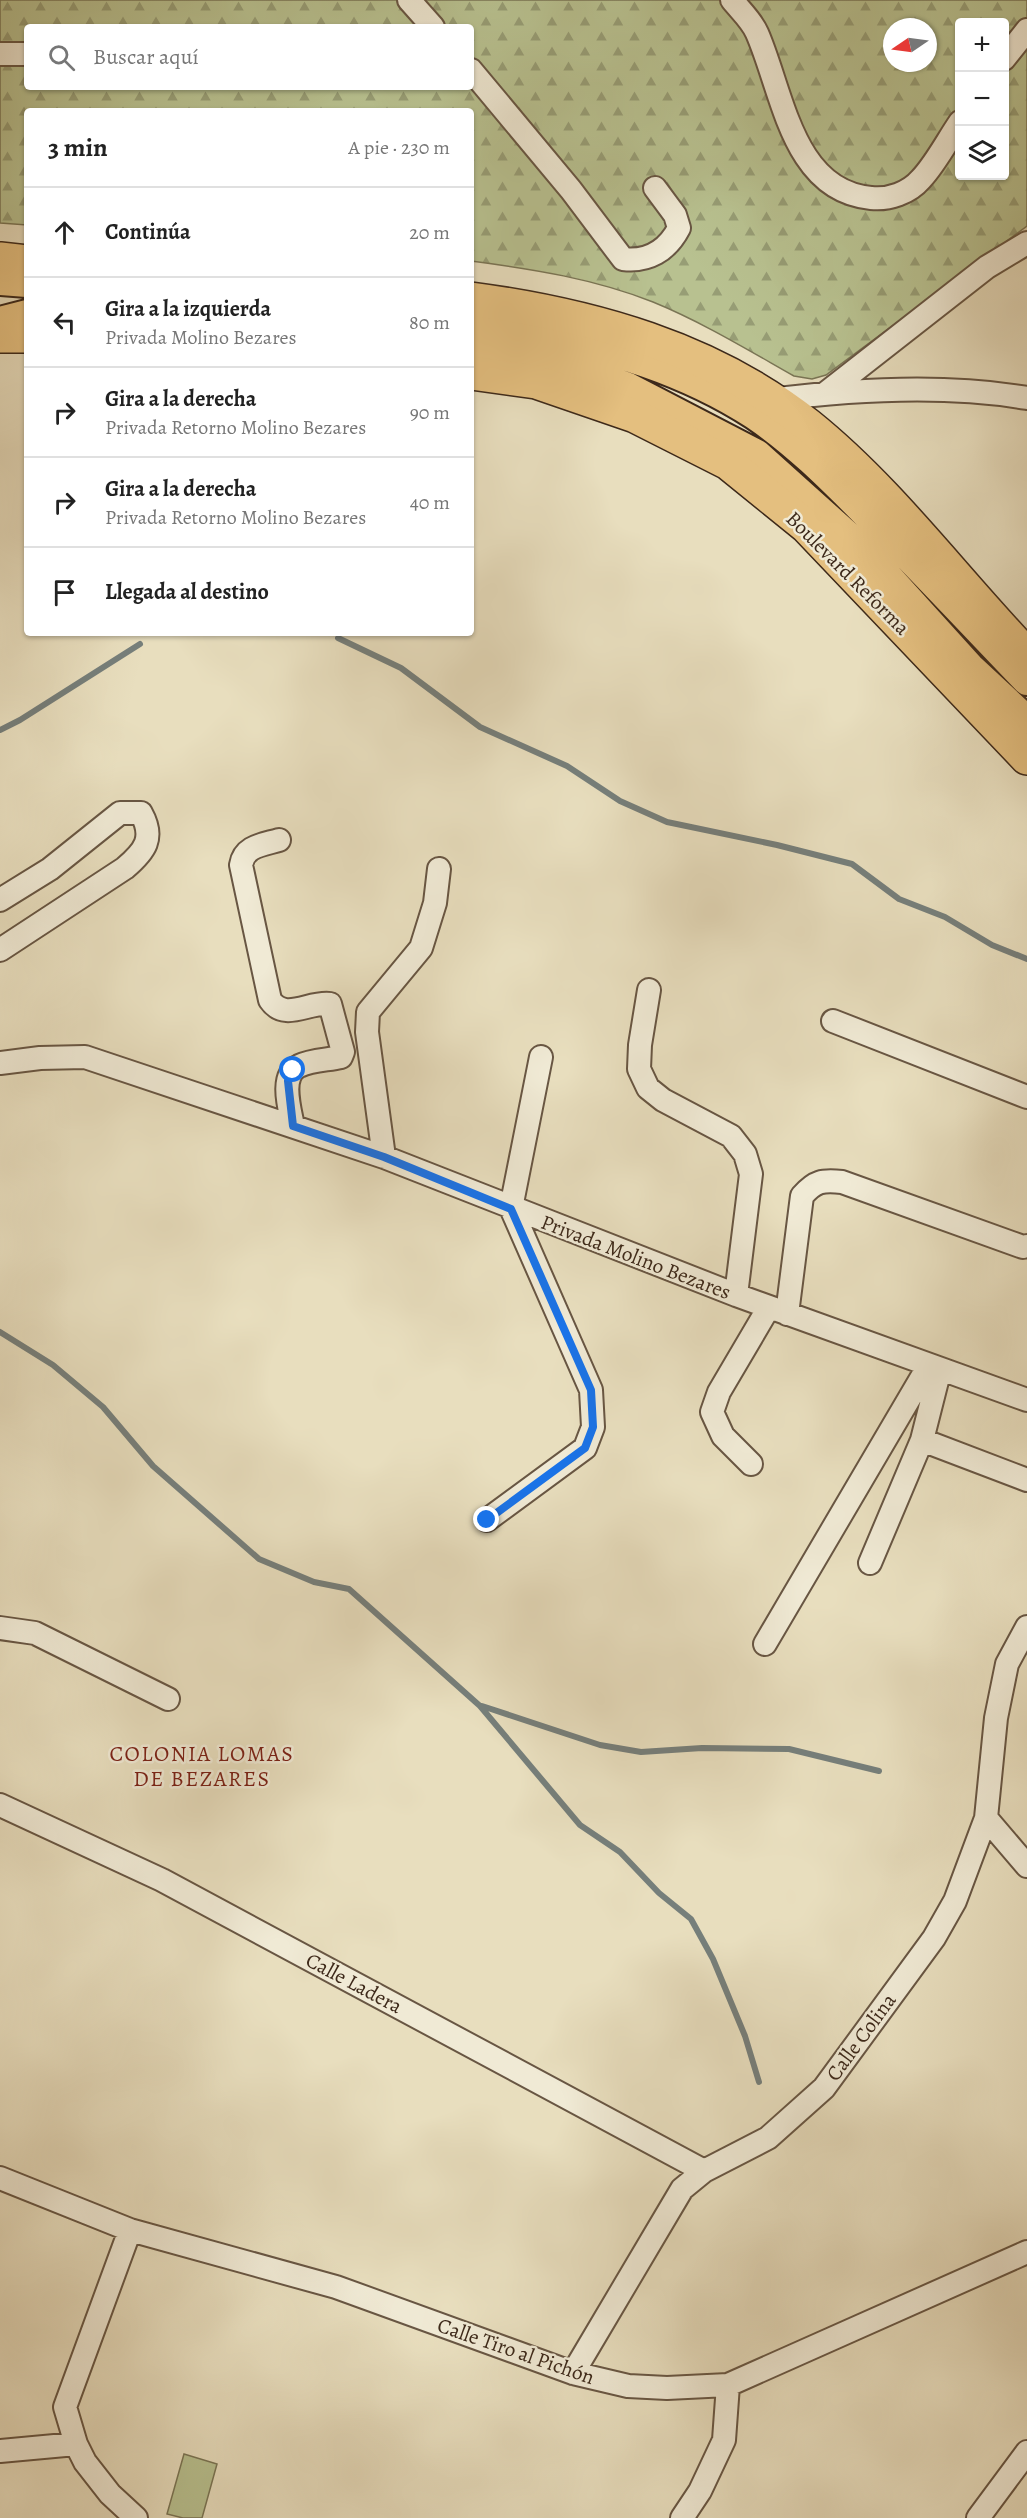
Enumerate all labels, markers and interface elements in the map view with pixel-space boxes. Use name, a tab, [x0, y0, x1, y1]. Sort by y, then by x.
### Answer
north arrow	[883, 18, 937, 72]
map controls	[955, 18, 1009, 180]
button: +	[955, 18, 1009, 72]
search box	[24, 24, 474, 90]
icon: search	[45, 41, 78, 74]
text: Buscar aquí	[93, 42, 199, 72]
button: −	[955, 72, 1009, 126]
button: layers	[955, 126, 1009, 180]
text: 3 min	[48, 130, 108, 165]
text: A pie · 230 m	[348, 134, 450, 161]
icon: ahead	[48, 216, 81, 249]
text: Continúa	[105, 217, 191, 247]
text: 20 m	[409, 219, 450, 246]
text: Gira a la izquierda	[105, 294, 271, 324]
icon: left	[48, 306, 81, 339]
text: 80 m	[409, 309, 450, 336]
text: Privada Molino Bezares	[105, 324, 297, 351]
text: Gira a la derecha	[105, 384, 256, 414]
icon: right	[48, 396, 81, 429]
text: 90 m	[410, 399, 450, 426]
text: Privada Retorno Molino Bezares	[105, 414, 366, 441]
text: Gira a la derecha	[105, 474, 256, 504]
icon: right	[48, 486, 81, 519]
text: 40 m	[410, 489, 450, 516]
text: Privada Retorno Molino Bezares	[105, 504, 366, 531]
street label: Boulevard Reforma	[780, 505, 916, 641]
icon: arrive	[48, 576, 81, 609]
text: Llegada al destino	[105, 577, 269, 607]
route start	[279, 1056, 305, 1082]
street label: Privada Molino Bezares	[537, 1208, 735, 1306]
route end	[473, 1506, 499, 1532]
district label: COLONIA LOMAS DE BEZARES	[110, 1739, 294, 1794]
street label: Calle Ladera	[301, 1946, 407, 2020]
street label: Calle Colina	[820, 1987, 903, 2087]
street label: Calle Tiro al Pichón	[434, 2311, 598, 2391]

